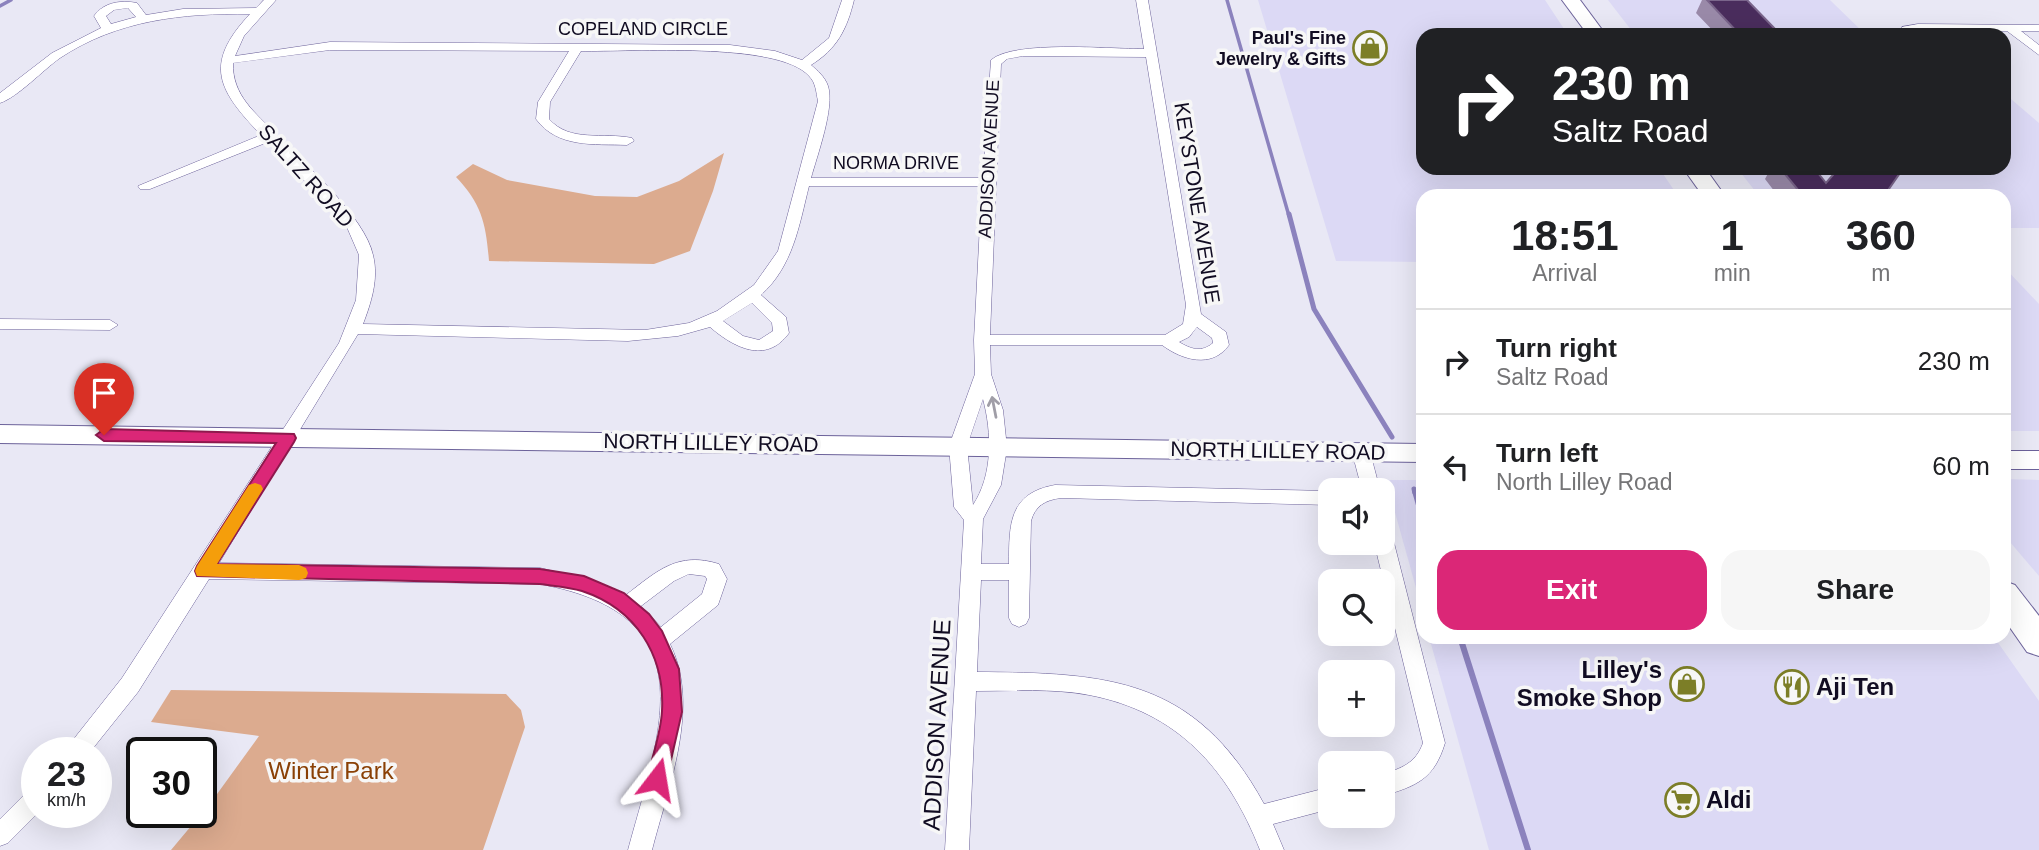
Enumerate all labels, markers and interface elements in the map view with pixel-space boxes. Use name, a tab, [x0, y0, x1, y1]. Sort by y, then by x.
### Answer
street label: COPELAND CIRCLE	[558, 19, 728, 39]
place label: Paul's Fine Jewelry & Gifts	[1216, 28, 1346, 69]
shop icon: Paul's Fine Jewelry & Gifts	[1351, 29, 1389, 67]
icon: right	[1437, 56, 1528, 147]
text: 230 m	[1552, 56, 1691, 110]
street label: ADDISON AVENUE	[975, 79, 1003, 239]
street label: KEYSTONE AVENUE	[1170, 101, 1225, 305]
text: Saltz Road	[1552, 113, 1709, 149]
street label: SALTZ ROAD	[254, 120, 359, 232]
street label: NORMA DRIVE	[833, 153, 959, 173]
text: 18:51	[1511, 212, 1619, 259]
text: 1	[1720, 212, 1744, 259]
text: 360	[1846, 212, 1916, 259]
text: Arrival	[1532, 260, 1597, 286]
text: min	[1714, 260, 1751, 286]
text: m	[1871, 260, 1890, 286]
text: Turn right	[1496, 333, 1617, 363]
icon: right	[1437, 343, 1475, 381]
text: 230 m	[1918, 346, 1990, 376]
pin	[74, 363, 134, 435]
text: Saltz Road	[1496, 364, 1609, 390]
icon: arrive	[85, 374, 123, 412]
one-way arrow	[987, 396, 1001, 419]
street label: NORTH LILLEY ROAD	[603, 429, 819, 456]
street label: NORTH LILLEY ROAD	[1170, 437, 1386, 464]
text: Turn left	[1496, 438, 1598, 468]
icon: left	[1437, 448, 1475, 486]
text: 60 m	[1932, 451, 1990, 481]
text: North Lilley Road	[1496, 469, 1672, 495]
map controls	[1318, 478, 1395, 828]
button: sound	[1318, 478, 1395, 555]
button: Exit	[1437, 550, 1707, 630]
button: Share	[1721, 550, 1990, 630]
button: search	[1318, 569, 1395, 646]
street label: ADDISON AVENUE	[917, 619, 956, 831]
place label: Lilley's Smoke Shop	[1517, 656, 1662, 711]
button: +	[1318, 660, 1395, 737]
shop icon: Lilley's Smoke Shop	[1668, 665, 1706, 703]
restaurant icon: Aji Ten	[1773, 668, 1811, 706]
place label: Aji Ten	[1816, 673, 1894, 700]
speed limit sign: 30	[126, 737, 217, 828]
position arrow	[620, 742, 694, 816]
button: −	[1318, 751, 1395, 828]
text: 23	[47, 754, 86, 793]
park label: Winter Park	[268, 757, 395, 784]
supermarket icon: Aldi	[1663, 781, 1701, 819]
place label: Aldi	[1706, 786, 1751, 813]
text: km/h	[47, 790, 86, 810]

